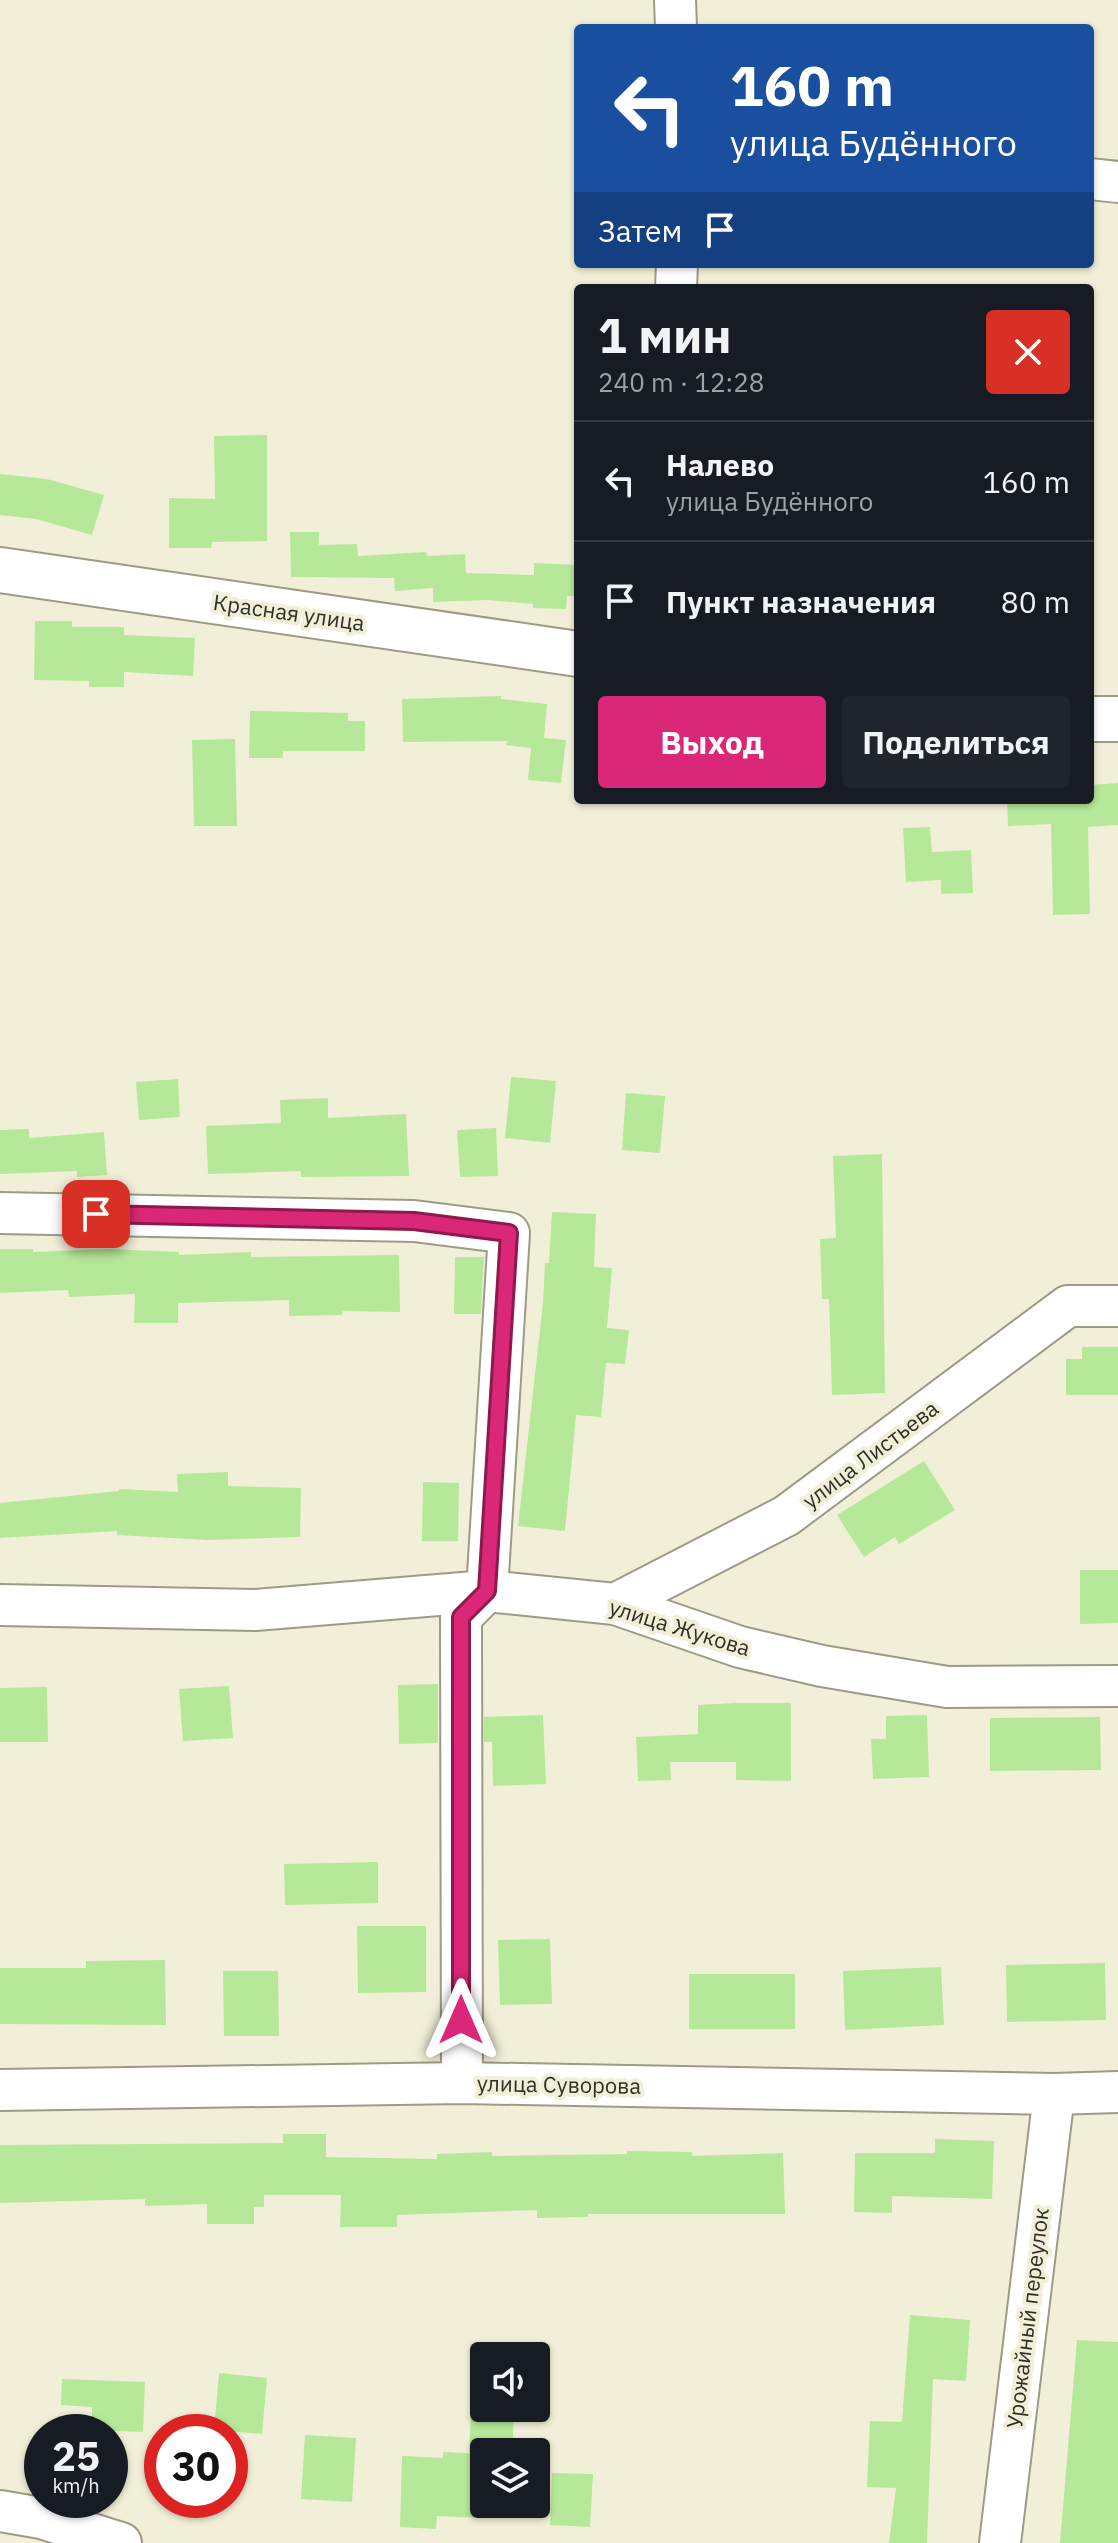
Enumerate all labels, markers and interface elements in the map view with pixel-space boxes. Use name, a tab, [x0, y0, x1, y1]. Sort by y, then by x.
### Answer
text: 160 m	[730, 49, 894, 121]
icon: left	[598, 56, 702, 160]
text: улица Будённого	[730, 119, 1017, 166]
icon: arrive	[698, 208, 742, 252]
text: Затем	[598, 211, 682, 250]
text: 1 мин	[598, 304, 732, 366]
button: close	[986, 310, 1070, 394]
text: 240 m · 12:28	[598, 365, 764, 399]
text: Налево	[666, 445, 774, 484]
icon: left	[598, 459, 642, 503]
text: 160 m	[983, 462, 1070, 501]
text: улица Будённого	[666, 484, 873, 518]
icon: arrive	[598, 579, 642, 623]
text: Пункт назначения	[666, 582, 936, 621]
text: 80 m	[1001, 582, 1070, 621]
street label: Красная улица	[211, 587, 367, 637]
button: Выход	[598, 696, 826, 788]
button: Поделиться	[842, 696, 1070, 788]
pin	[62, 1180, 130, 1248]
icon: arrive	[74, 1192, 118, 1236]
street label: улица Листьева	[796, 1393, 944, 1515]
street label: улица Жукова	[606, 1592, 754, 1662]
position arrow	[419, 1978, 503, 2062]
street label: улица Суворова	[477, 2068, 642, 2100]
street label: Урожайный переулок	[999, 2206, 1055, 2430]
map controls	[470, 2342, 550, 2518]
button: sound	[470, 2342, 550, 2422]
speed limit sign: 30	[144, 2414, 248, 2518]
text: 25	[52, 2430, 100, 2482]
button: layers	[470, 2438, 550, 2518]
text: km/h	[52, 2472, 100, 2499]

